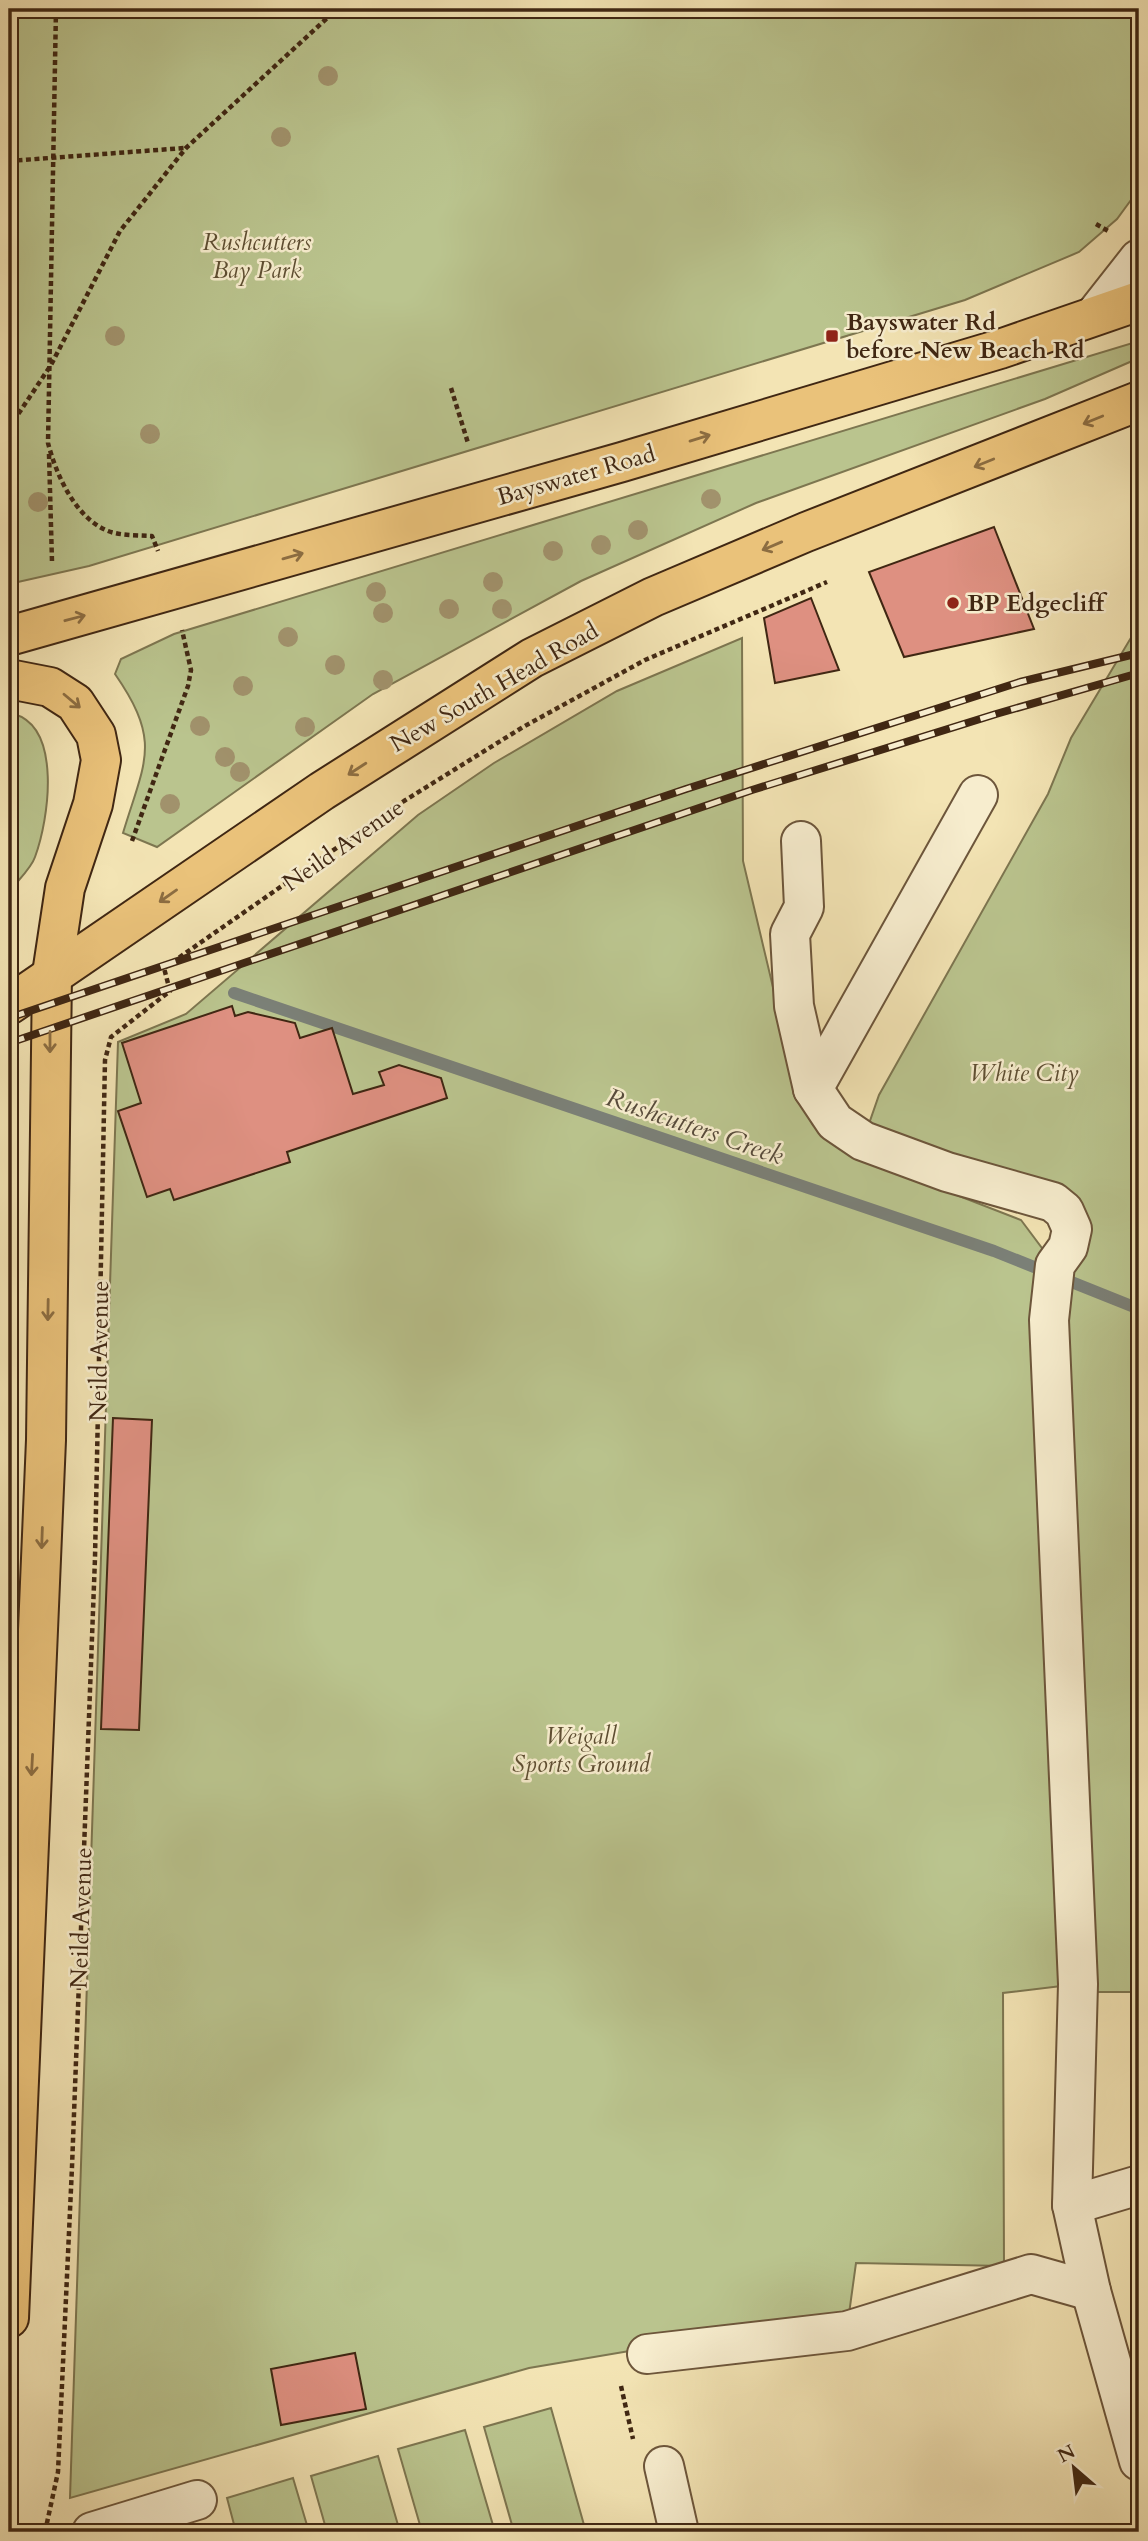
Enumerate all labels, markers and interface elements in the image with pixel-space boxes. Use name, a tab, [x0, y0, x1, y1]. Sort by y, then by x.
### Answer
park label: Rushcutters Bay Park	[203, 226, 311, 287]
place label: Bayswater Rd before New Beach Rd	[846, 306, 1085, 367]
marker: Bayswater Rd before New Beach Rd	[824, 328, 840, 344]
one-way arrow	[1083, 414, 1105, 427]
one-way arrow	[689, 431, 711, 444]
street label: Bayswater Road	[493, 437, 659, 514]
one-way arrow	[973, 458, 995, 471]
one-way arrow	[762, 540, 783, 553]
one-way arrow	[282, 548, 304, 561]
place label: BP Edgecliff	[967, 587, 1108, 620]
marker: BP Edgecliff	[945, 595, 961, 611]
one-way arrow	[63, 611, 85, 624]
street label: New South Head Road	[384, 614, 605, 761]
one-way arrow	[62, 694, 80, 709]
one-way arrow	[347, 762, 367, 776]
street label: Neild Avenue	[276, 791, 411, 899]
one-way arrow	[159, 889, 178, 903]
one-way arrow	[43, 1030, 57, 1053]
park label: White City	[969, 1057, 1079, 1090]
water label: Rushcutters Creek	[601, 1080, 788, 1173]
street label: Neild Avenue	[82, 1280, 117, 1422]
one-way arrow	[41, 1298, 54, 1321]
one-way arrow	[35, 1526, 48, 1549]
park label: Weigall Sports Ground	[512, 1720, 651, 1781]
one-way arrow	[25, 1753, 38, 1776]
street label: Neild Avenue	[63, 1847, 100, 1989]
north arrow	[1040, 2432, 1110, 2502]
text: N	[1053, 2438, 1080, 2469]

